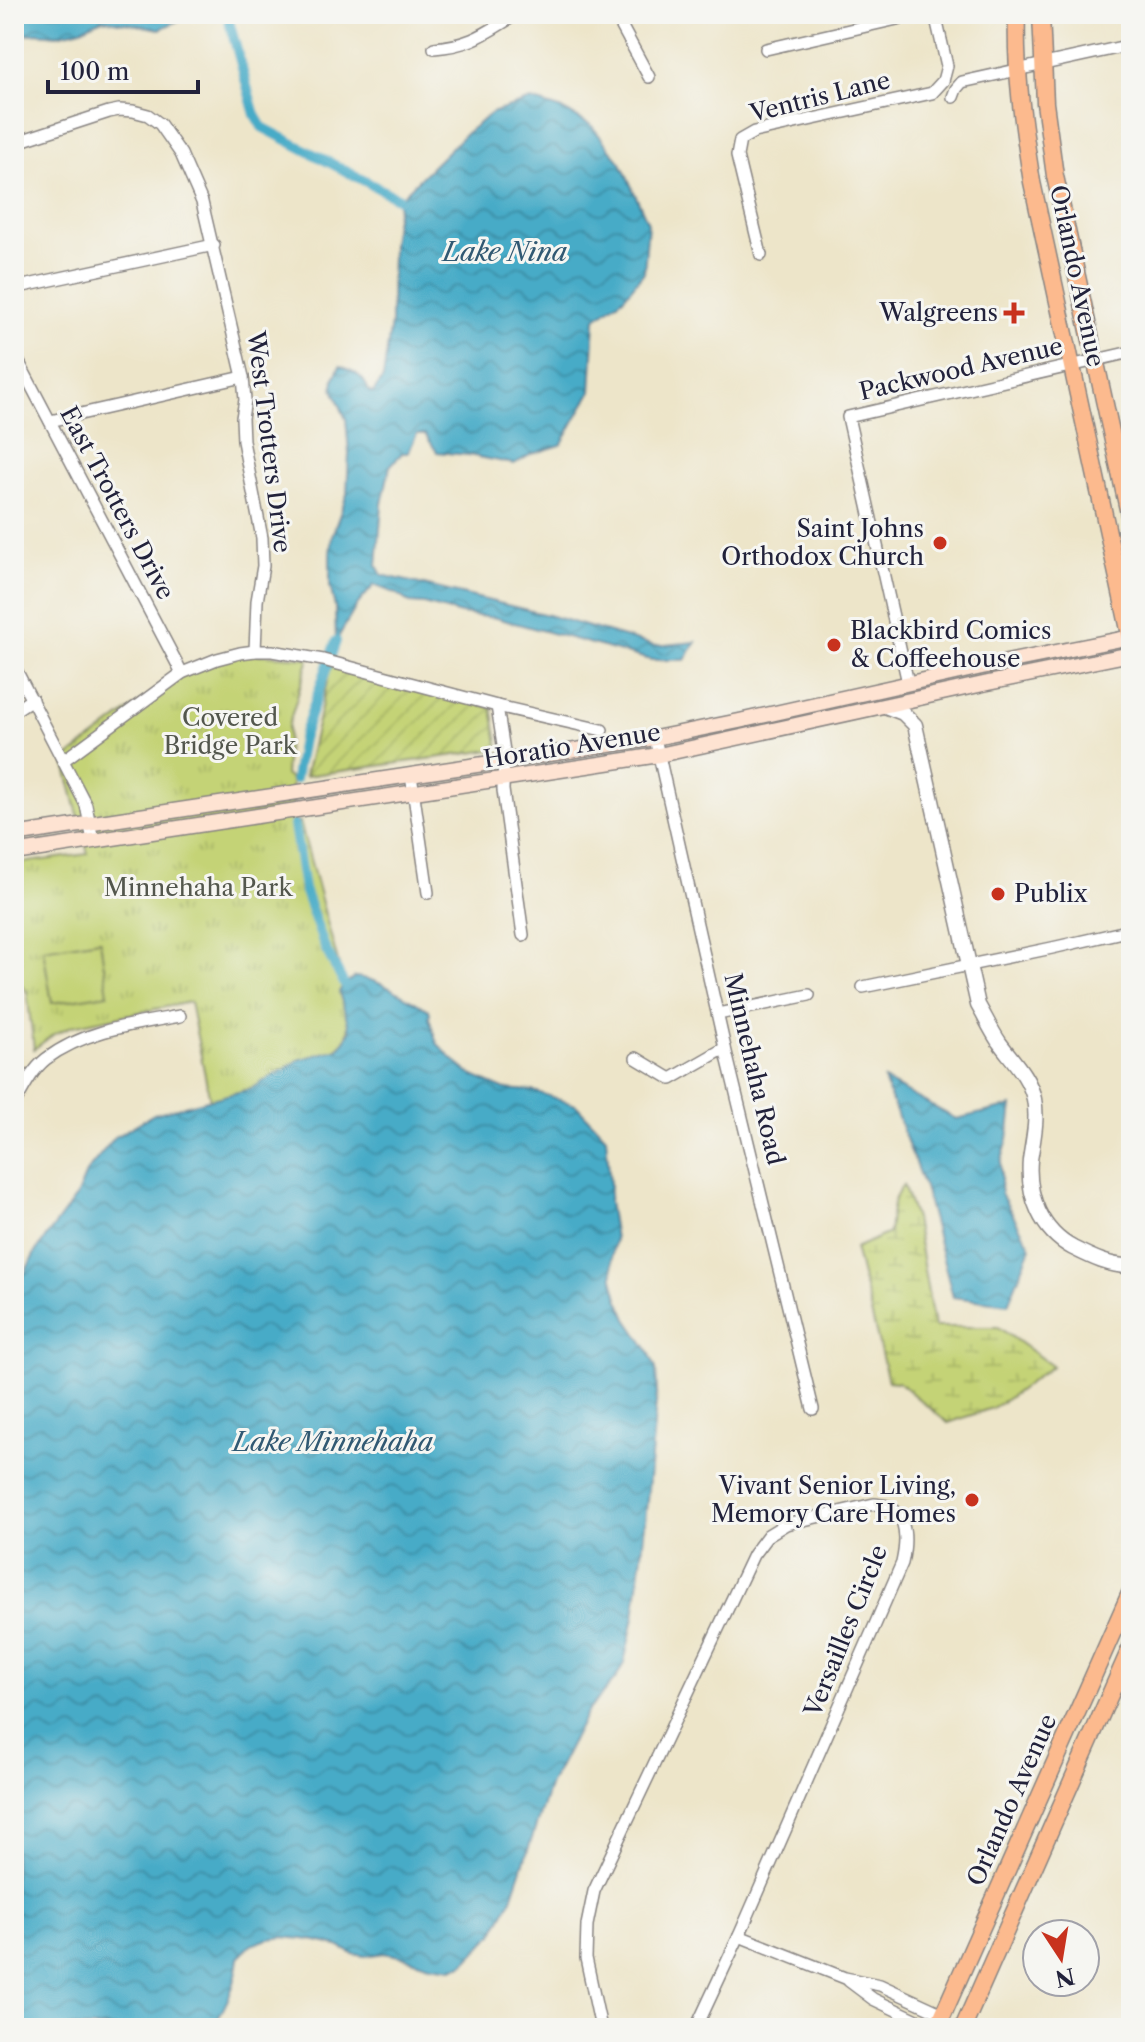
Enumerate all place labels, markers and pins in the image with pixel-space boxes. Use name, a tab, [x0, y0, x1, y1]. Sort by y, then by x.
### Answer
place label: Walgreens	[878, 298, 998, 327]
marker: Walgreens	[1005, 304, 1023, 322]
place label: Saint Johns Orthodox Church	[721, 514, 924, 571]
marker: Saint Johns Orthodox Church	[931, 534, 949, 552]
place label: Blackbird Comics & Coffeehouse	[850, 616, 1051, 673]
marker: Blackbird Comics & Coffeehouse	[825, 636, 843, 654]
place label: Publix	[1014, 879, 1088, 908]
marker: Publix	[989, 885, 1007, 903]
place label: Vivant Senior Living, Memory Care Homes	[711, 1471, 956, 1528]
marker: Vivant Senior Living, Memory Care Homes	[963, 1491, 981, 1509]

